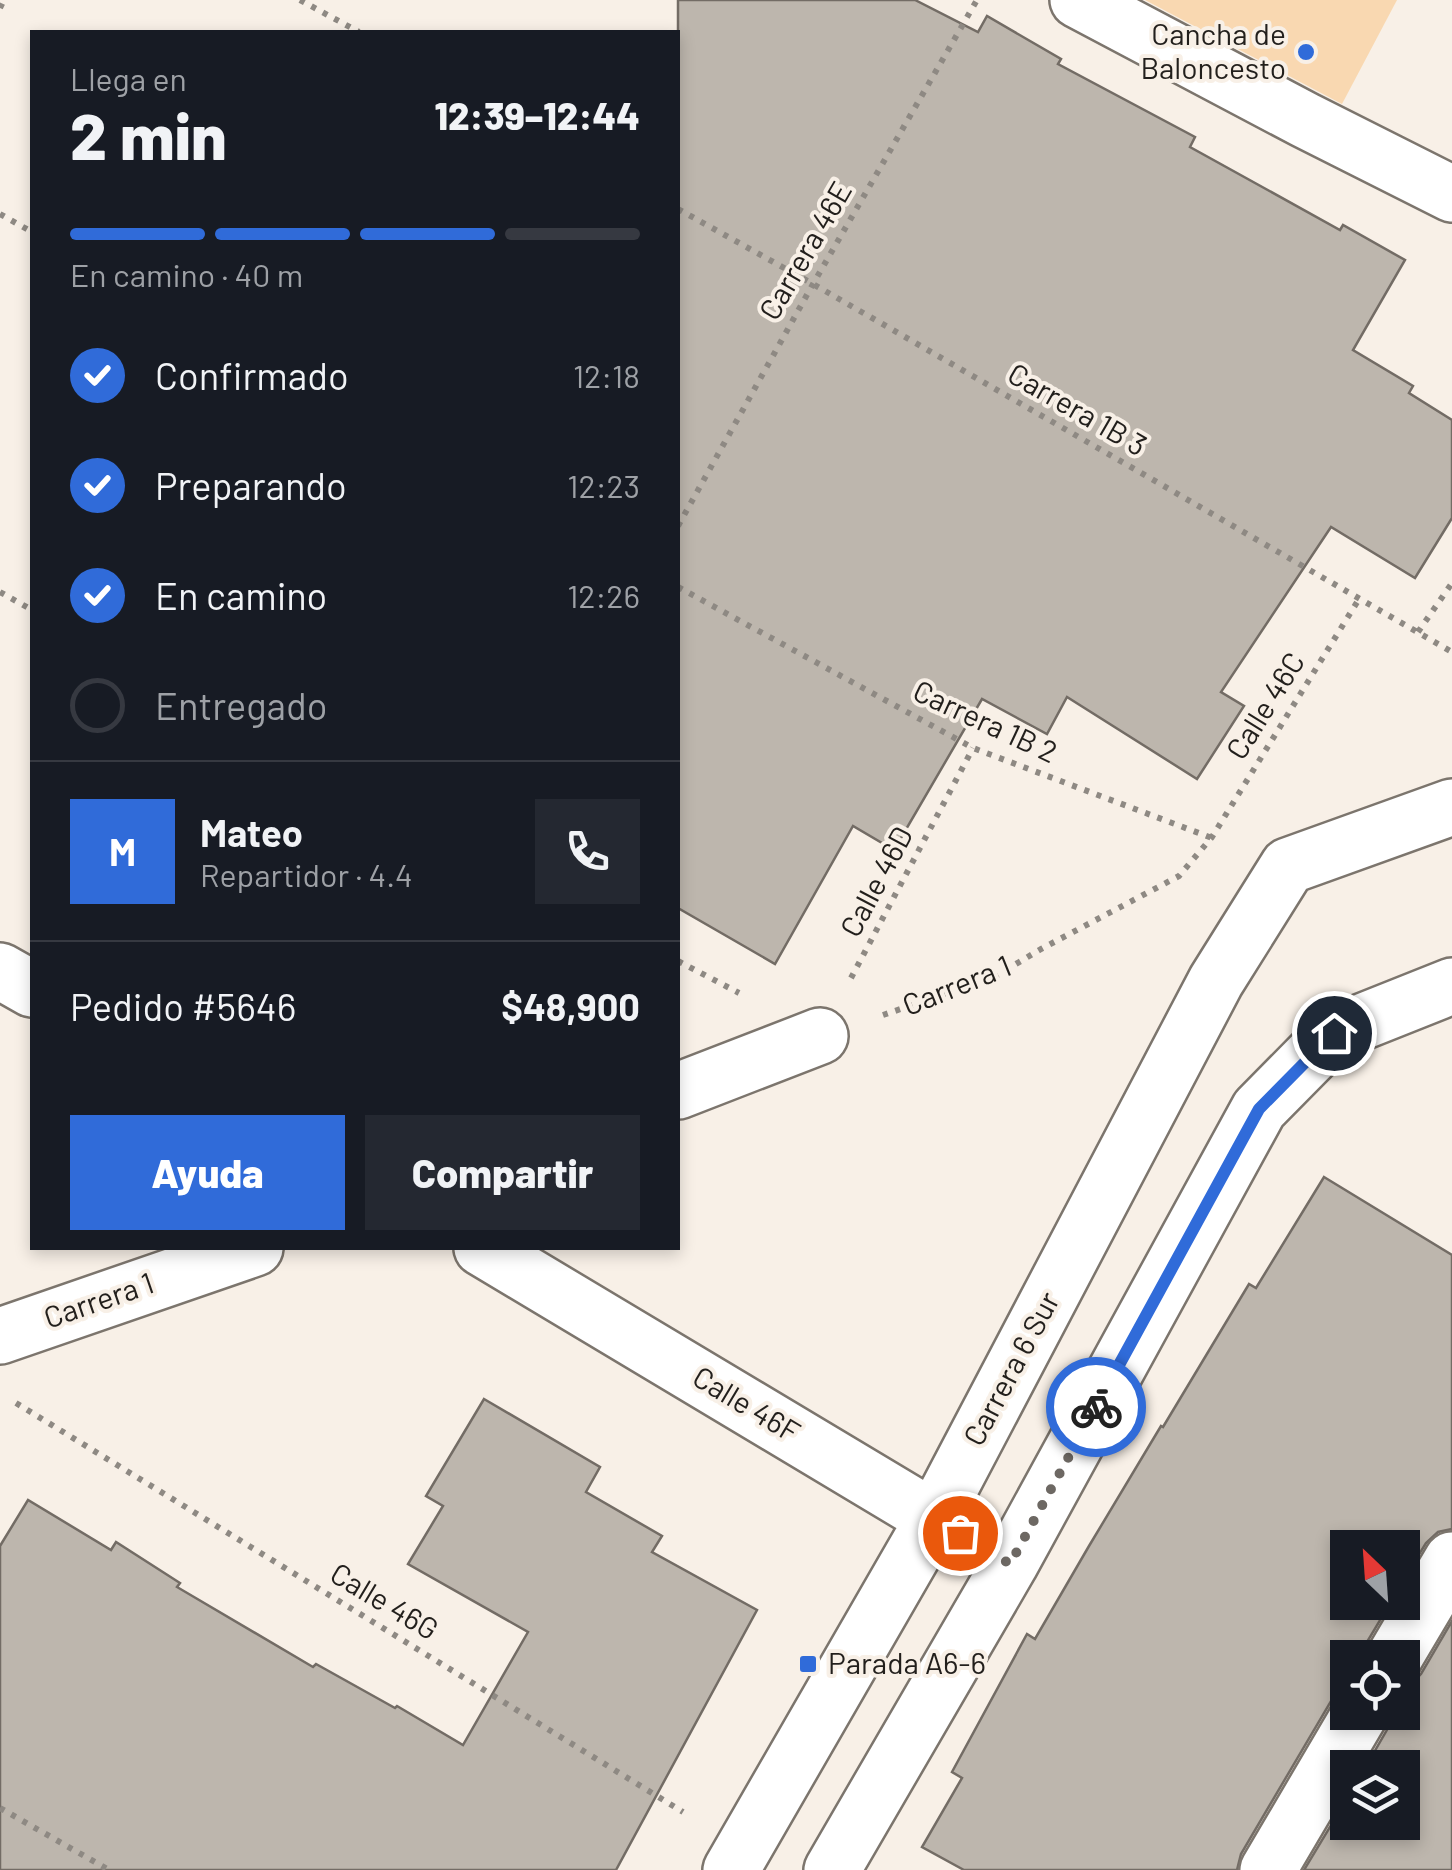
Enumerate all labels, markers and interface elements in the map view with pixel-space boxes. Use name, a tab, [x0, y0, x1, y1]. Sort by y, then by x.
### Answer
place label: Cancha de Baloncesto	[1140, 15, 1286, 85]
marker: Cancha de Baloncesto	[1295, 41, 1317, 63]
text: Llega en	[70, 59, 187, 97]
text: 12:39–12:44	[434, 92, 640, 138]
text: 2 min	[70, 95, 227, 173]
street label: Carrera 46E	[750, 175, 858, 325]
text: En camino · 40 m	[70, 255, 303, 293]
icon: check	[70, 348, 125, 403]
text: Confirmado	[155, 352, 349, 398]
street label: Carrera 1B 3	[1002, 354, 1154, 462]
text: 12:18	[573, 356, 640, 394]
icon: check	[70, 458, 125, 513]
text: Preparando	[155, 462, 347, 508]
text: 12:23	[567, 466, 640, 504]
icon: check	[70, 568, 125, 623]
text: En camino	[155, 572, 327, 618]
text: 12:26	[567, 576, 640, 614]
street label: Calle 46C	[1217, 645, 1311, 765]
street label: Carrera 1B 2	[908, 671, 1064, 769]
text: Entregado	[155, 682, 327, 728]
button: phone	[535, 799, 640, 904]
text: Mateo	[200, 809, 303, 855]
street label: Calle 46D	[831, 820, 919, 942]
text: M	[109, 828, 136, 874]
text: Repartidor · 4.4	[200, 855, 413, 893]
street label: Carrera 1	[897, 946, 1016, 1022]
text: Pedido #5646	[70, 983, 296, 1029]
text: $48,900	[501, 983, 640, 1029]
pin	[1292, 991, 1377, 1076]
icon: home	[1307, 1006, 1362, 1061]
button: Ayuda	[70, 1115, 345, 1230]
button: Compartir	[365, 1115, 640, 1230]
street label: Carrera 1	[39, 1264, 158, 1335]
street label: Carrera 6 Sur	[955, 1285, 1066, 1451]
street label: Calle 46F	[687, 1357, 807, 1449]
courier	[1046, 1357, 1146, 1457]
icon: bike	[1069, 1380, 1124, 1435]
pin	[918, 1491, 1003, 1576]
icon: bag	[933, 1506, 988, 1561]
north arrow	[1330, 1530, 1420, 1620]
map controls	[1330, 1530, 1420, 1840]
street label: Calle 46G	[325, 1554, 446, 1646]
button: locate	[1330, 1640, 1420, 1730]
place label: Parada A6-6	[828, 1644, 986, 1680]
marker: Parada A6-6	[797, 1653, 819, 1675]
button: layers	[1330, 1750, 1420, 1840]

